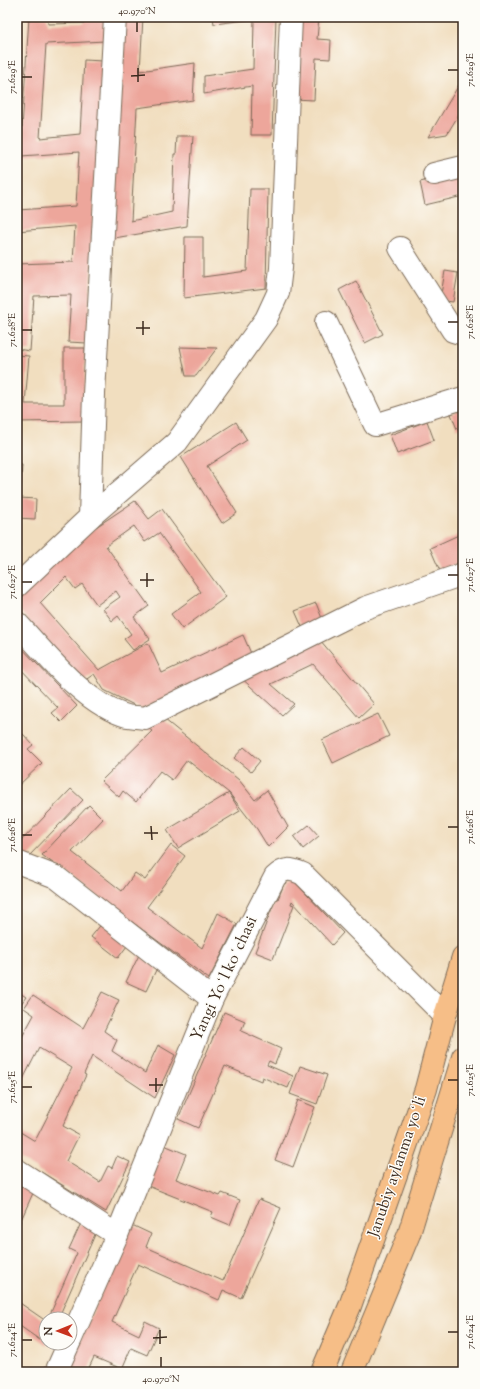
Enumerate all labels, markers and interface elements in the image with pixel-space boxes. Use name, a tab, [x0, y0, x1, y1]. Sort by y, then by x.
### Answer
text: 40.970°N	[118, 4, 156, 19]
text: 71.629°E	[463, 53, 478, 87]
text: 71.629°E	[5, 60, 20, 94]
text: 71.628°E	[463, 305, 478, 339]
text: 71.628°E	[5, 313, 20, 347]
text: 71.627°E	[463, 558, 478, 592]
text: 71.627°E	[5, 565, 20, 599]
text: 71.626°E	[463, 810, 478, 844]
text: 71.626°E	[5, 818, 20, 852]
street label: Yangi Yoʻl koʻchasi	[186, 912, 264, 1045]
text: 71.625°E	[463, 1064, 478, 1096]
text: 71.625°E	[5, 1071, 20, 1103]
street label: Janubiy aylanma yoʻli	[363, 1093, 433, 1242]
north arrow	[38, 1311, 78, 1351]
text: 71.624°E	[463, 1315, 478, 1349]
text: 71.624°E	[5, 1323, 20, 1357]
text: N	[41, 1326, 57, 1337]
text: 40.970°N	[142, 1372, 180, 1387]

